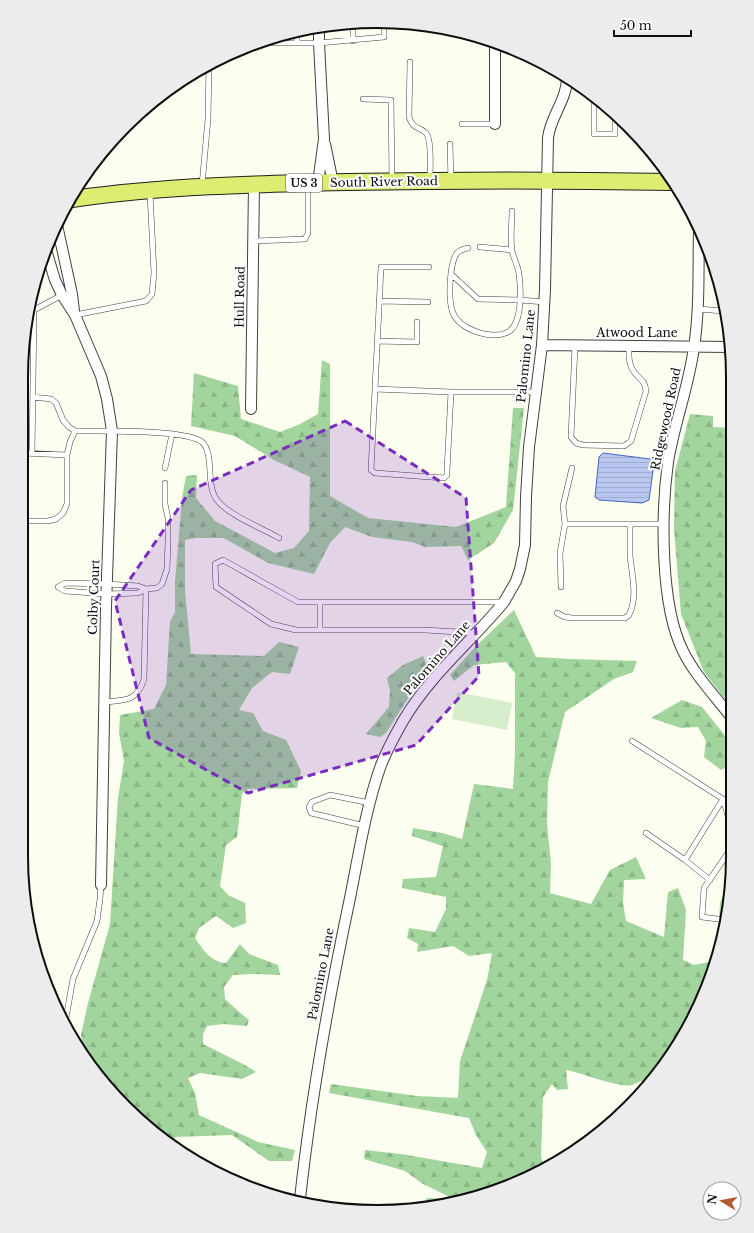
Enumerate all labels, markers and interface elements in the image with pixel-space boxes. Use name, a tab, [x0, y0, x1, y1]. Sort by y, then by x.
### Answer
scale bar	[614, 12, 691, 38]
text: 50 m	[620, 18, 652, 33]
street label: South River Road	[330, 173, 438, 190]
road number: US 3	[286, 174, 322, 192]
street label: Hull Road	[231, 266, 248, 328]
street label: Palomino Lane	[513, 309, 538, 403]
street label: Atwood Lane	[595, 325, 678, 340]
street label: Ridgewood Road	[647, 366, 684, 472]
street label: Colby Court	[85, 559, 102, 635]
street label: Palomino Lane	[400, 617, 473, 698]
street label: Palomino Lane	[304, 926, 337, 1021]
north arrow	[702, 1181, 742, 1221]
text: N	[704, 1192, 720, 1206]

